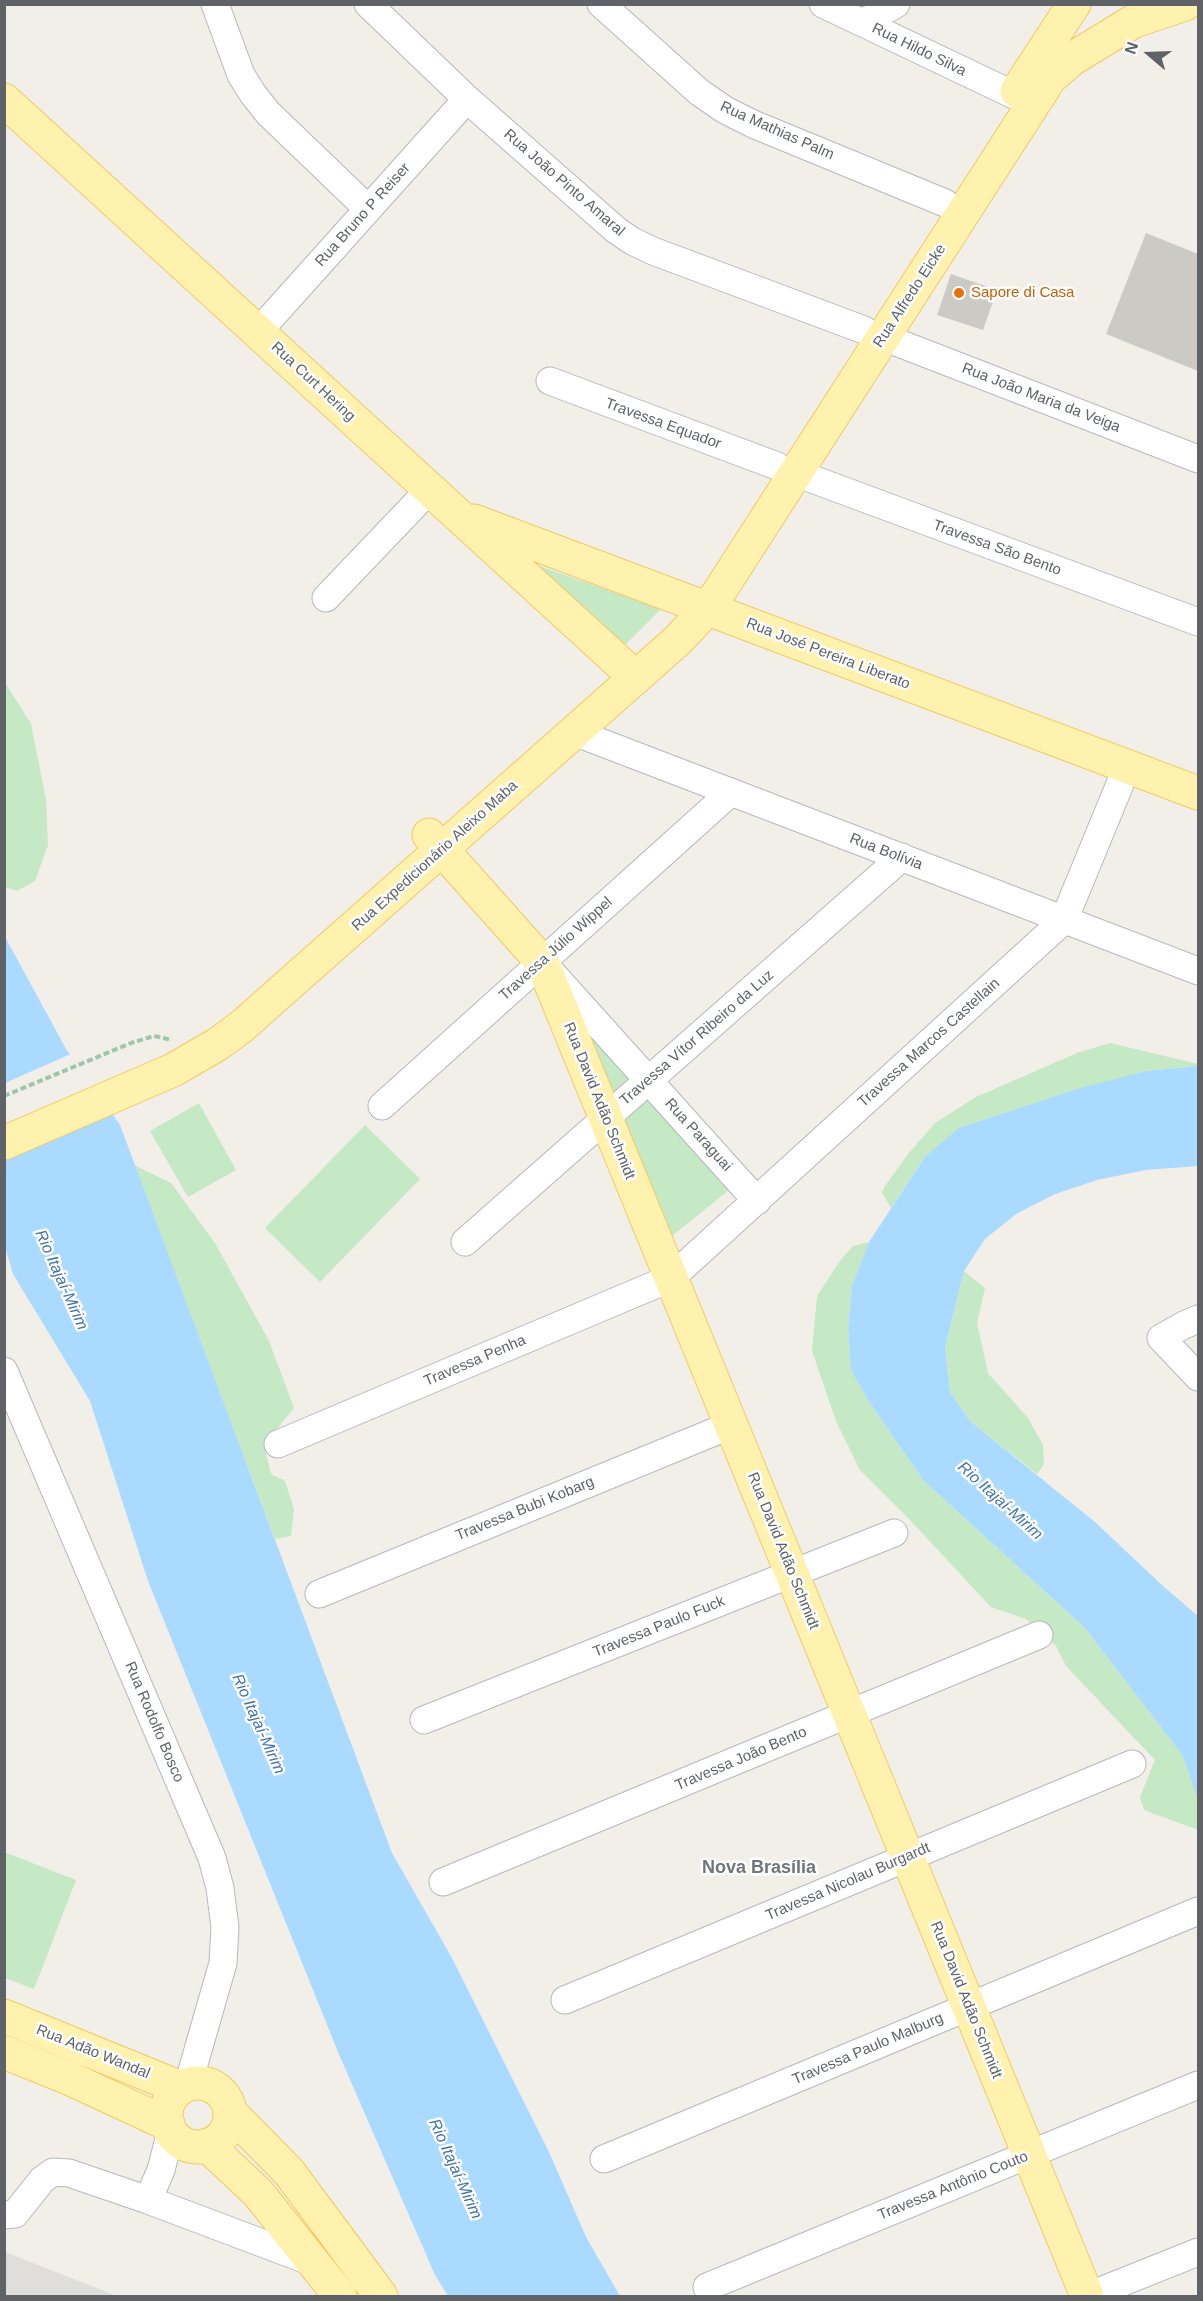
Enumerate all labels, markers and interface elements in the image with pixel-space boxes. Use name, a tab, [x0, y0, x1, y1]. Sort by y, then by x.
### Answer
street label: Rua Hildo Silva	[869, 19, 969, 81]
north arrow	[1119, 24, 1179, 84]
text: N	[1122, 40, 1141, 56]
street label: Rua Mathias Palm	[717, 98, 837, 164]
street label: Rua João Pinto Amaral	[500, 126, 628, 240]
street label: Rua Bruno P Reiser	[312, 159, 414, 271]
street label: Rua Alfredo Eicke	[870, 241, 950, 351]
place label: Sapore di Casa	[971, 284, 1074, 302]
marker: Sapore di Casa	[952, 286, 966, 300]
street label: Rua Curt Hering	[267, 338, 359, 426]
street label: Rua João Maria da Veiga	[959, 359, 1123, 437]
street label: Travessa Equador	[603, 395, 723, 453]
street label: Travessa São Bento	[930, 516, 1064, 580]
street label: Rua José Pereira Liberato	[743, 614, 913, 694]
street label: Rua Expedicionário Aleixo Maba	[348, 777, 522, 935]
street label: Rua Bolívia	[847, 830, 925, 874]
street label: Travessa Júlio Wippel	[496, 893, 616, 1005]
street label: Travessa Vítor Ribeiro da Luz	[616, 966, 778, 1110]
street label: Travessa Marcos Castellain	[854, 975, 1004, 1111]
street label: Rua David Adão Schmidt	[559, 1020, 639, 1182]
street label: Rua Paraguai	[661, 1095, 735, 1175]
water label: Rio Itajaí-Mirim	[30, 1227, 92, 1333]
street label: Travessa Penha	[421, 1331, 529, 1391]
water label: Rio Itajaí-Mirim	[954, 1458, 1046, 1544]
street label: Rua David Adão Schmidt	[743, 1470, 823, 1632]
street label: Travessa Bubi Kobarg	[453, 1473, 597, 1545]
street label: Travessa Paulo Fuck	[591, 1592, 727, 1662]
street label: Rua Rodolfo Bosco	[120, 1659, 188, 1785]
water label: Rio Itajaí-Mirim	[227, 1671, 289, 1777]
street label: Travessa João Bento	[673, 1723, 809, 1795]
street label: Travessa Nicolau Burgardt	[763, 1839, 933, 1925]
district label: Nova Brasília	[702, 1857, 816, 1879]
street label: Rua David Adão Schmidt	[926, 1919, 1006, 2081]
street label: Travessa Paulo Malburg	[790, 2009, 946, 2089]
street label: Rua Adão Wandal	[33, 2021, 153, 2083]
water label: Rio Itajaí-Mirim	[424, 2116, 486, 2222]
street label: Travessa Antônio Couto	[875, 2148, 1031, 2224]

